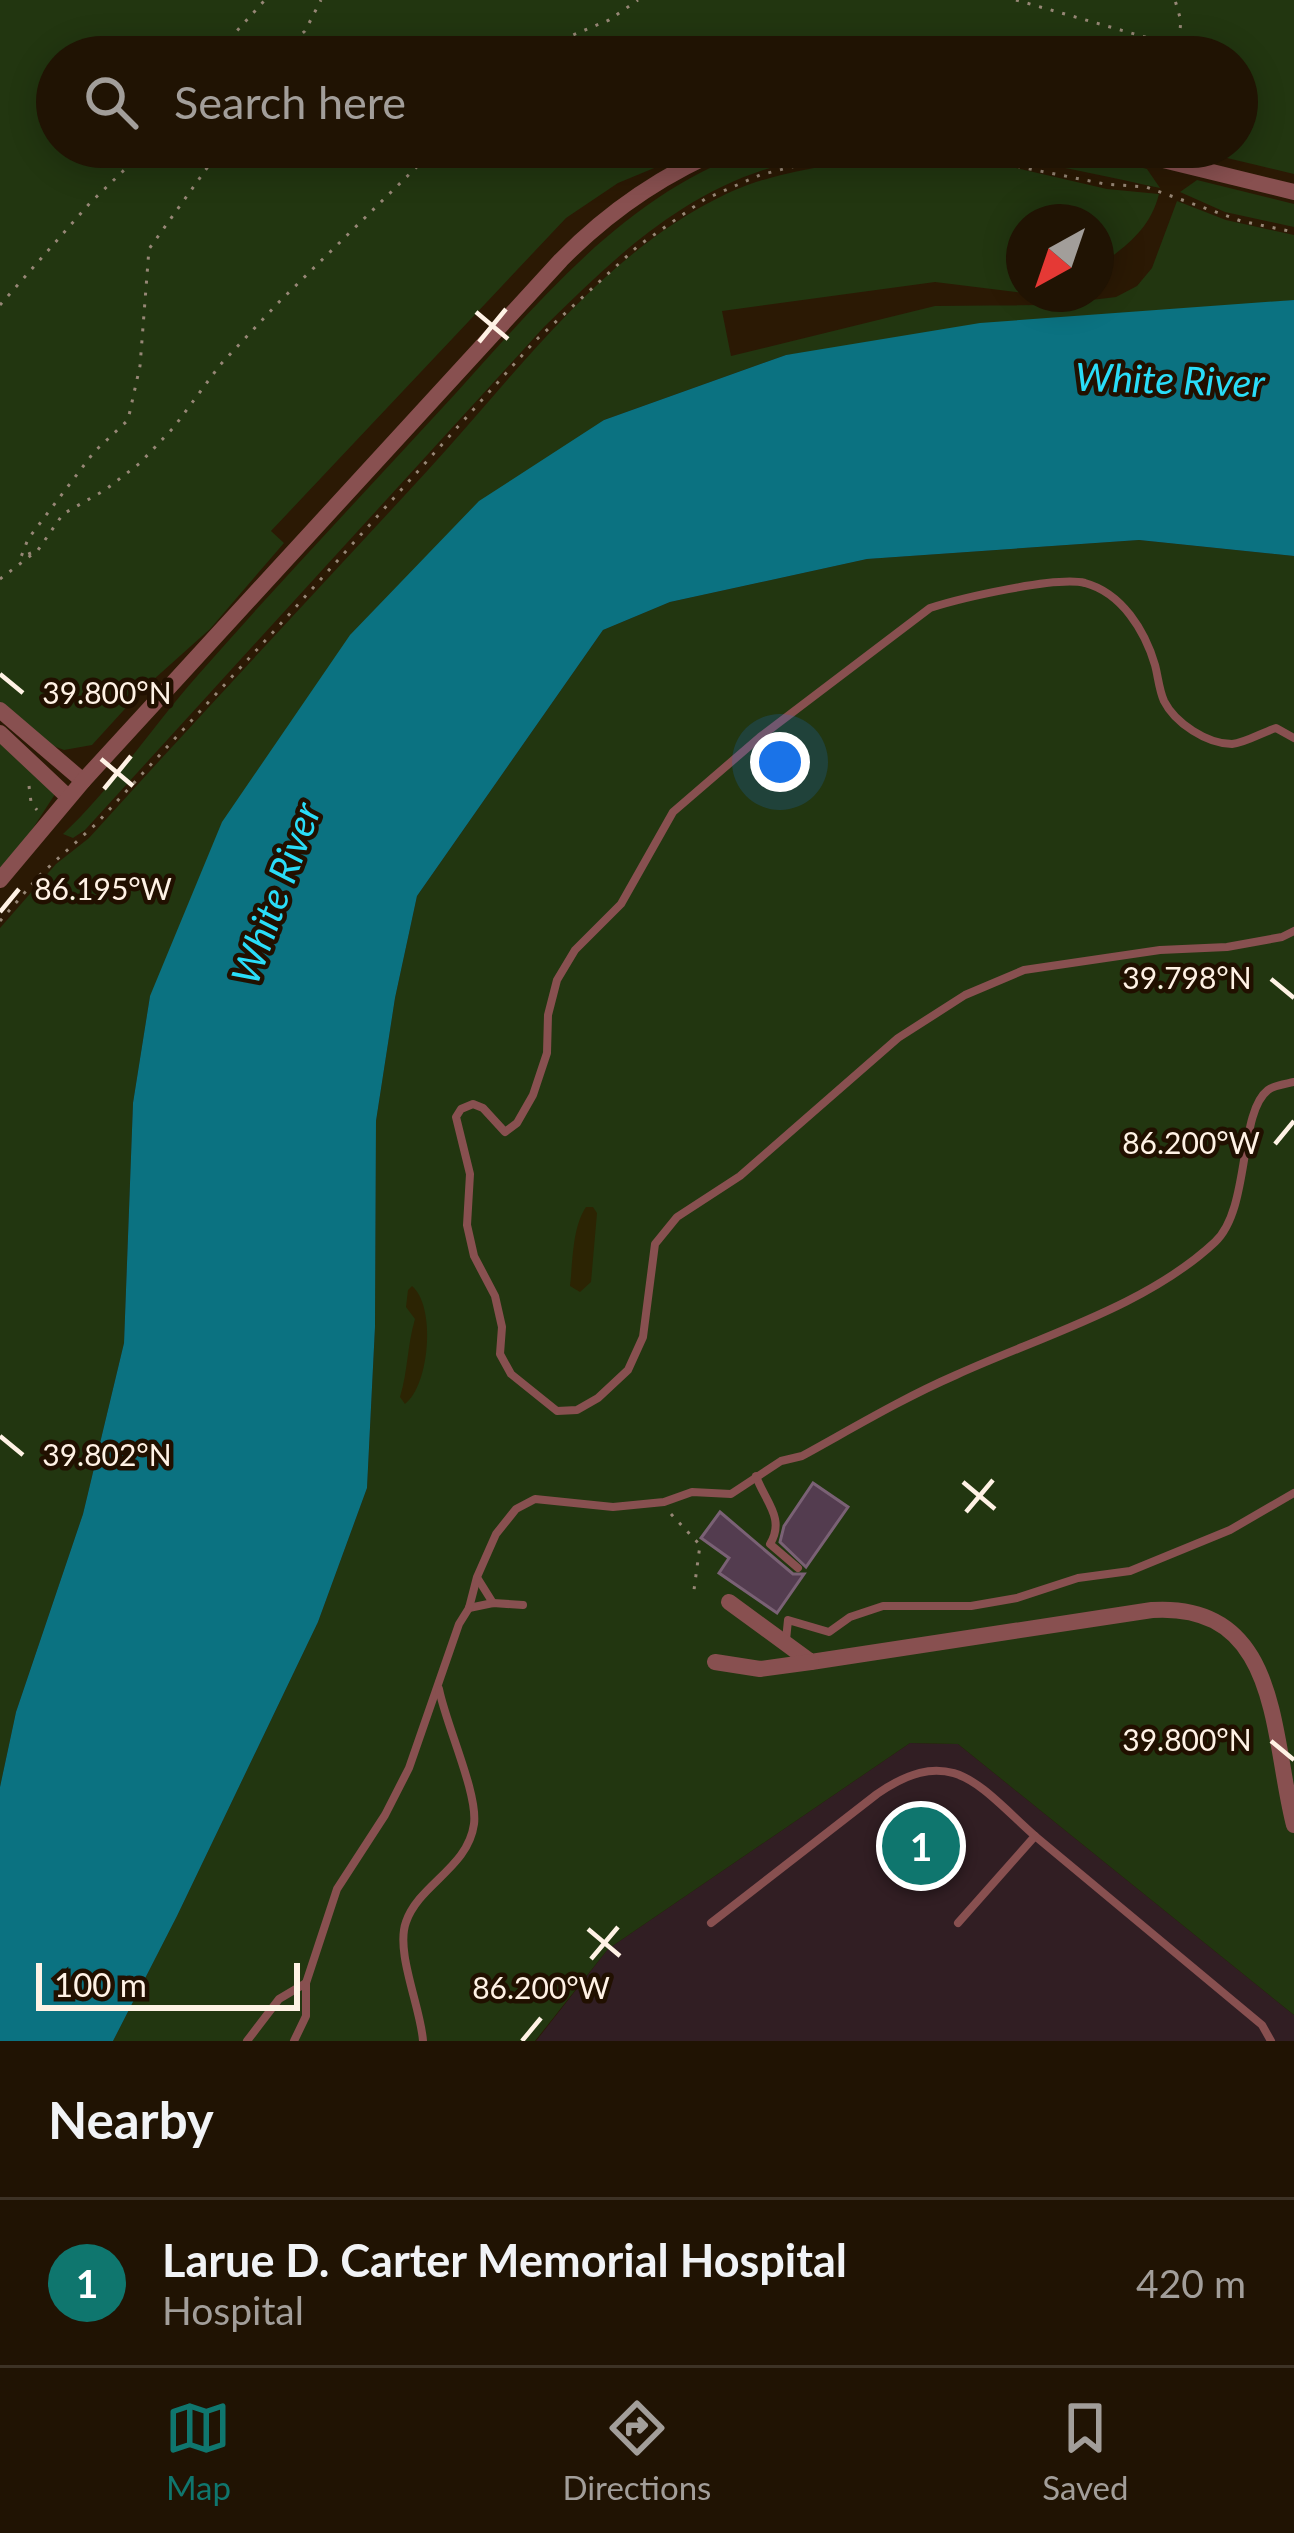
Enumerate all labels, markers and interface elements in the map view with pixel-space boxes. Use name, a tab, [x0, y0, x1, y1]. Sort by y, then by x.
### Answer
search box	[36, 36, 1258, 168]
icon: search	[78, 69, 144, 135]
text: Search here	[174, 75, 406, 129]
north arrow	[1006, 204, 1114, 312]
water label: White River	[1074, 353, 1266, 405]
text: 39.800°N	[42, 674, 172, 710]
your location	[750, 732, 810, 792]
water label: White River	[221, 795, 329, 990]
text: 86.195°W	[34, 870, 172, 906]
text: 39.798°N	[1122, 959, 1252, 995]
text: 86.200°W	[1122, 1124, 1260, 1160]
text: 39.802°N	[42, 1436, 172, 1472]
text: 39.800°N	[1122, 1721, 1252, 1757]
pin: 1	[882, 1801, 960, 1891]
scale bar	[36, 1957, 300, 2010]
text: 100 m	[54, 1964, 147, 2004]
text: 86.200°W	[472, 1969, 610, 2005]
text: Nearby	[48, 2089, 214, 2150]
text: Larue D. Carter Memorial Hospital	[162, 2233, 847, 2287]
text: 1	[76, 2260, 98, 2306]
text: 420 m	[1136, 2260, 1246, 2306]
text: Hospital	[162, 2287, 304, 2333]
tab: Map	[165, 2395, 231, 2507]
tab: Directions	[562, 2395, 711, 2507]
tab: Saved	[1042, 2395, 1129, 2507]

